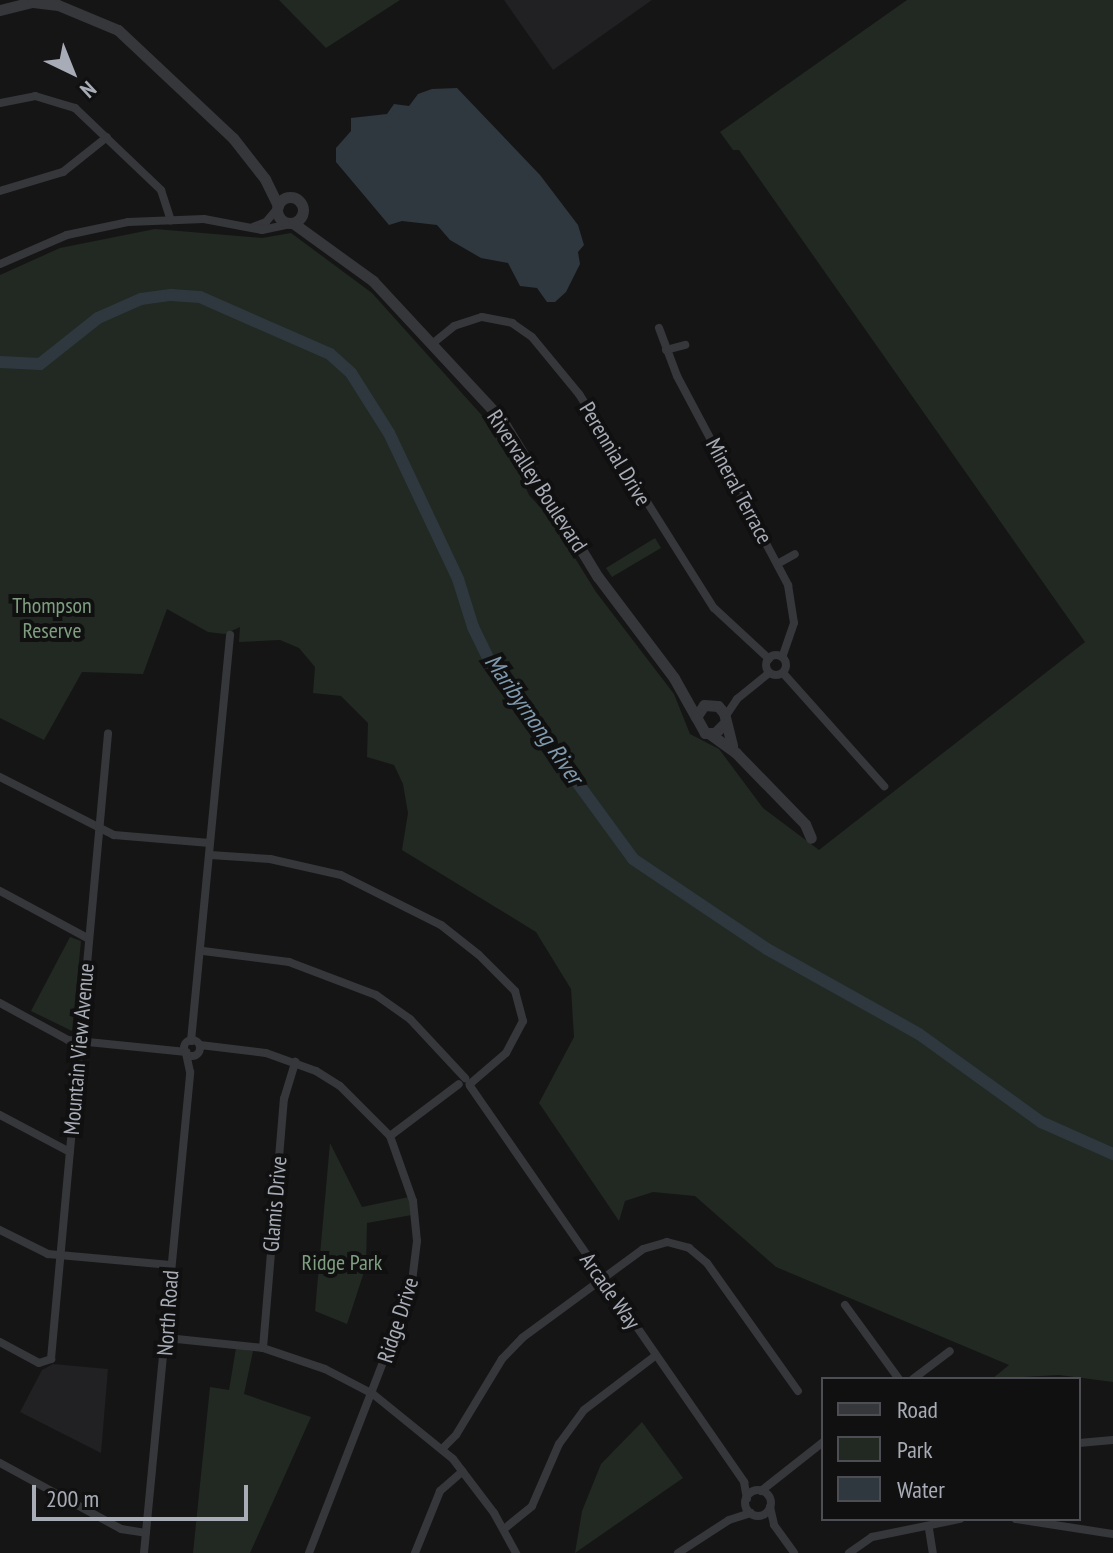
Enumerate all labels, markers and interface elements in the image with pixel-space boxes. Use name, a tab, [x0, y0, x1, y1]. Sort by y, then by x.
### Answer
north arrow	[32, 32, 112, 112]
text: N	[74, 75, 102, 104]
street label: Perennial Drive	[574, 397, 656, 511]
street label: Rivervalley Boulevard	[481, 405, 593, 557]
street label: Mineral Terrace	[700, 434, 778, 548]
park label: Thompson Reserve	[12, 592, 92, 644]
water label: Maribyrnong River	[479, 649, 589, 789]
street label: Mountain View Avenue	[58, 961, 100, 1137]
street label: Glamis Drive	[258, 1155, 292, 1253]
street label: Arcade Way	[574, 1248, 646, 1334]
park label: Ridge Park	[302, 1250, 382, 1276]
street label: North Road	[152, 1269, 184, 1357]
street label: Ridge Drive	[372, 1274, 424, 1366]
legend	[821, 1377, 1081, 1521]
text: Road	[897, 1394, 938, 1425]
text: Park	[897, 1434, 933, 1465]
scale bar	[36, 1469, 252, 1519]
text: Water	[897, 1474, 945, 1505]
text: 200 m	[46, 1483, 99, 1514]

